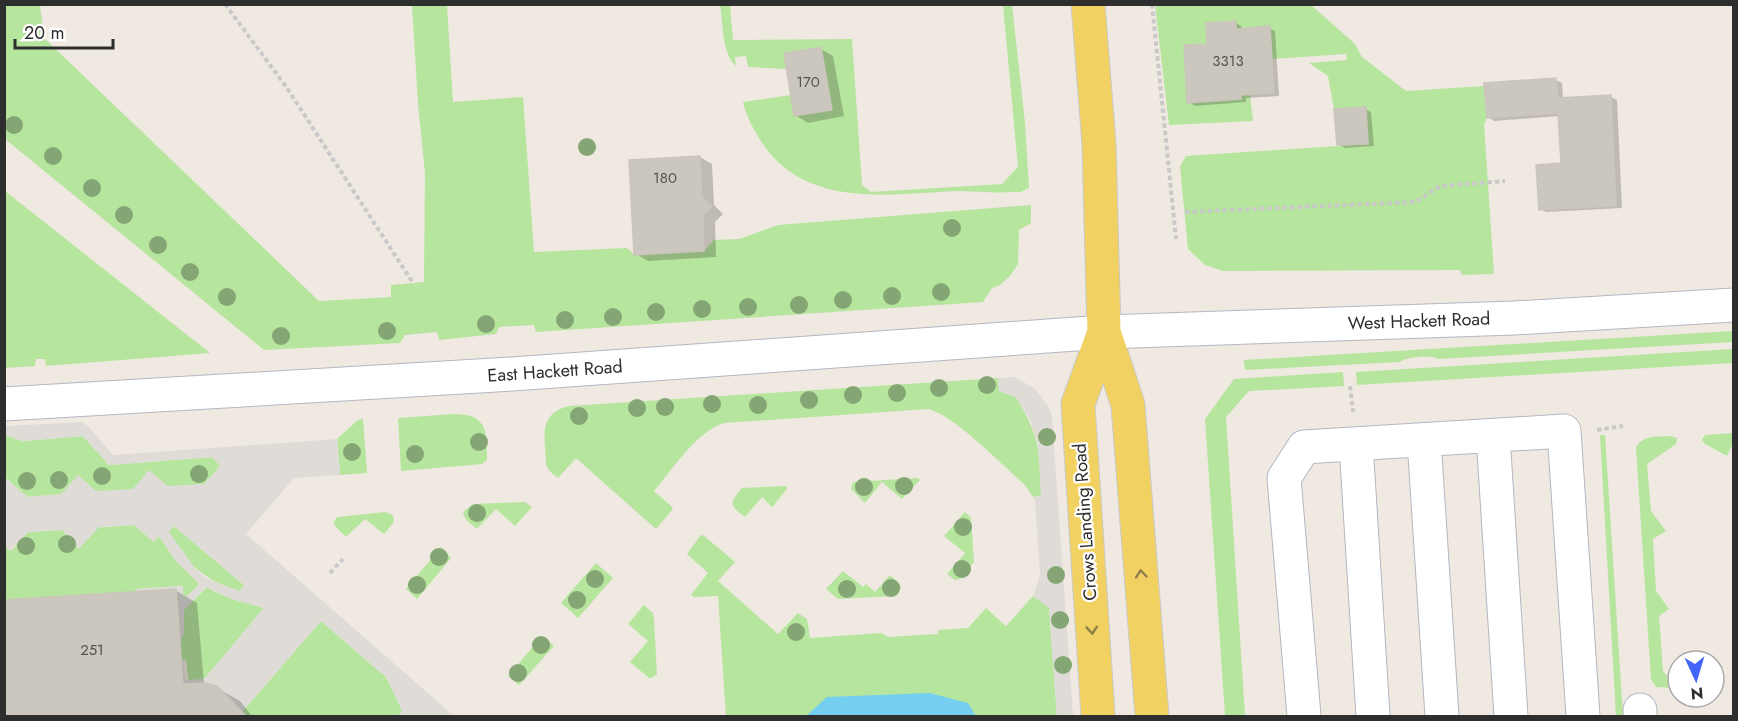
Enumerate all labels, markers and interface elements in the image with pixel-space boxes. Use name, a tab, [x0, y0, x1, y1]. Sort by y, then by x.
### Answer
scale bar	[15, 12, 112, 50]
text: 20 m	[24, 20, 64, 46]
house number: 3313	[1212, 50, 1244, 72]
house number: 170	[796, 71, 820, 93]
house number: 180	[653, 167, 677, 189]
street label: West Hackett Road	[1347, 306, 1491, 336]
street label: East Hackett Road	[487, 353, 623, 389]
street label: Crows Landing Road	[1067, 442, 1103, 602]
one-way arrow	[1135, 570, 1148, 579]
one-way arrow	[1086, 625, 1099, 634]
house number: 251	[80, 639, 104, 661]
north arrow	[1666, 649, 1726, 709]
text: N	[1690, 682, 1704, 705]

